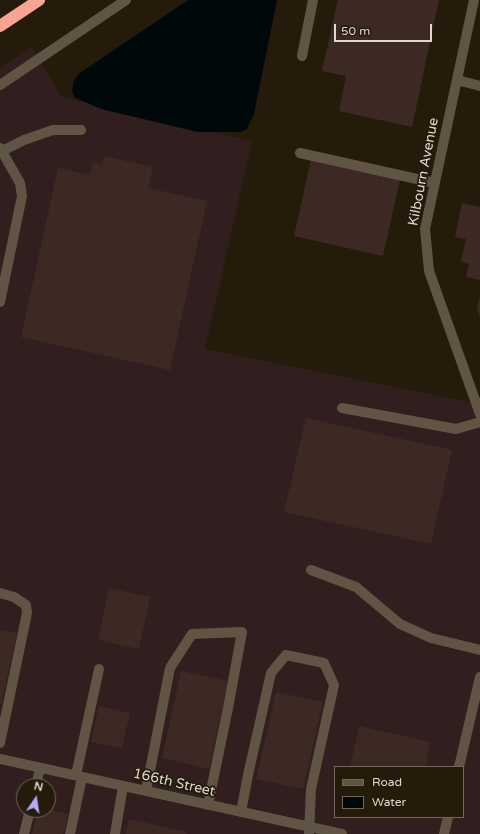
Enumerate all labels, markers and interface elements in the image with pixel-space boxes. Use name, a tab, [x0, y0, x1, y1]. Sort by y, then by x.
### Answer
scale bar	[336, 16, 434, 42]
text: 50 m	[341, 24, 370, 38]
street label: Kilbourn Avenue	[405, 116, 443, 228]
street label: 166th Street	[131, 765, 217, 801]
legend	[334, 766, 464, 818]
text: Road	[372, 775, 402, 789]
north arrow	[16, 778, 56, 818]
text: N	[33, 779, 44, 794]
text: Water	[372, 795, 406, 809]

